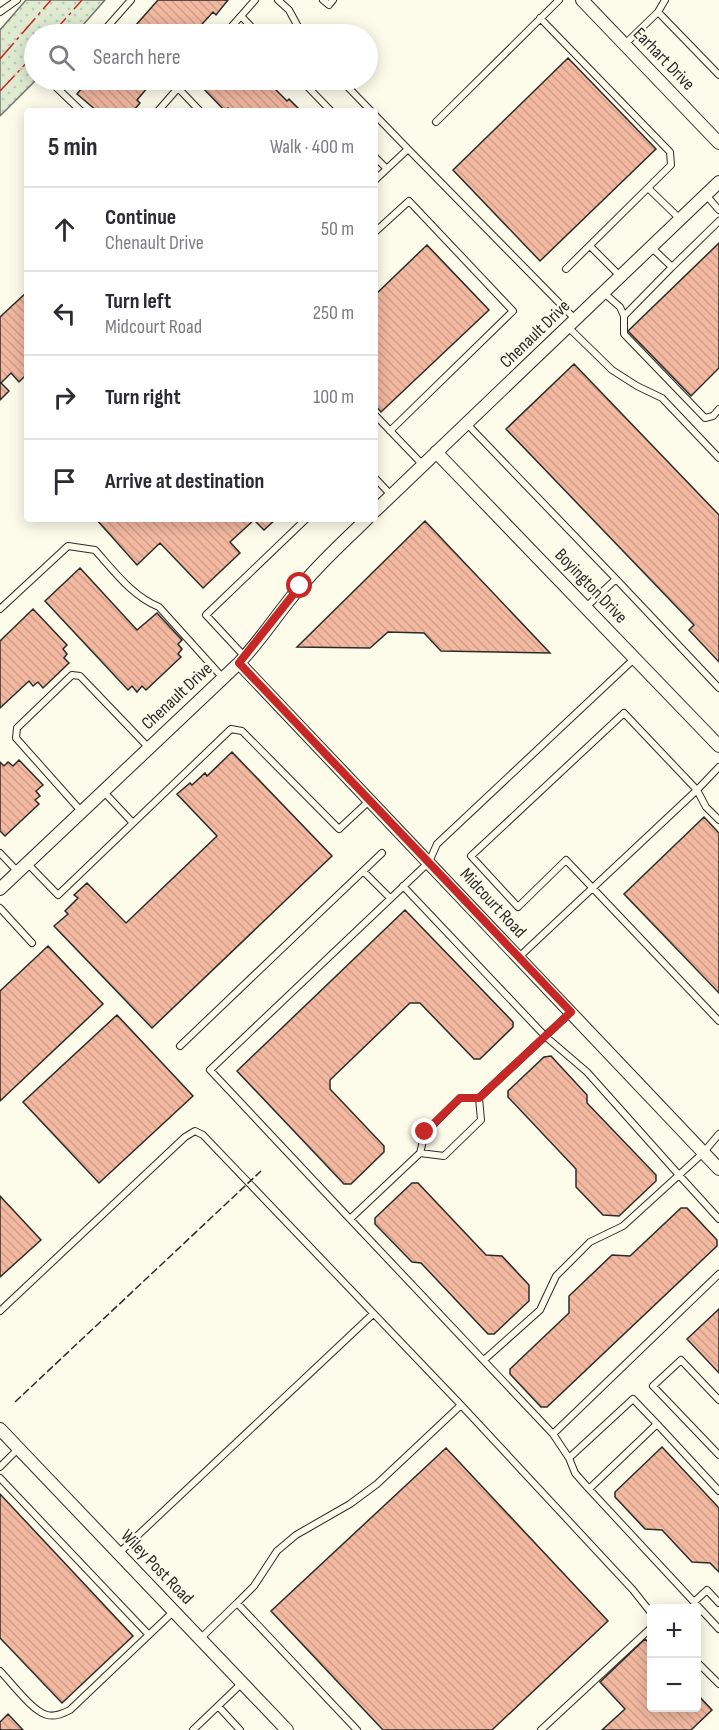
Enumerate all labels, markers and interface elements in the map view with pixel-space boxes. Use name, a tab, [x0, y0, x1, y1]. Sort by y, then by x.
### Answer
street label: Earhart Drive	[629, 23, 699, 95]
search box	[24, 24, 378, 90]
icon: search	[45, 41, 78, 74]
text: Search here	[93, 44, 180, 71]
text: 5 min	[48, 132, 98, 163]
text: Walk · 400 m	[270, 135, 354, 159]
text: Continue	[105, 204, 176, 231]
icon: ahead	[48, 213, 81, 246]
text: 50 m	[321, 217, 354, 241]
text: Chenault Drive	[105, 231, 204, 255]
text: Turn left	[105, 288, 171, 315]
street label: Chenault Drive	[496, 296, 574, 372]
icon: left	[48, 297, 81, 330]
text: 250 m	[313, 301, 354, 325]
text: Midcourt Road	[105, 315, 202, 339]
icon: right	[48, 381, 81, 414]
text: Turn right	[105, 384, 181, 411]
text: 100 m	[313, 385, 354, 409]
icon: arrive	[48, 465, 81, 498]
text: Arrive at destination	[105, 468, 264, 495]
street label: Boyington Drive	[550, 544, 632, 628]
route start	[286, 572, 312, 598]
street label: Chenault Drive	[137, 658, 217, 734]
street label: Midcourt Road	[456, 864, 530, 942]
route end	[411, 1118, 437, 1144]
street label: Wiley Post Road	[116, 1525, 198, 1609]
map controls	[647, 1604, 701, 1712]
button: +	[647, 1604, 701, 1658]
button: −	[647, 1658, 701, 1712]

